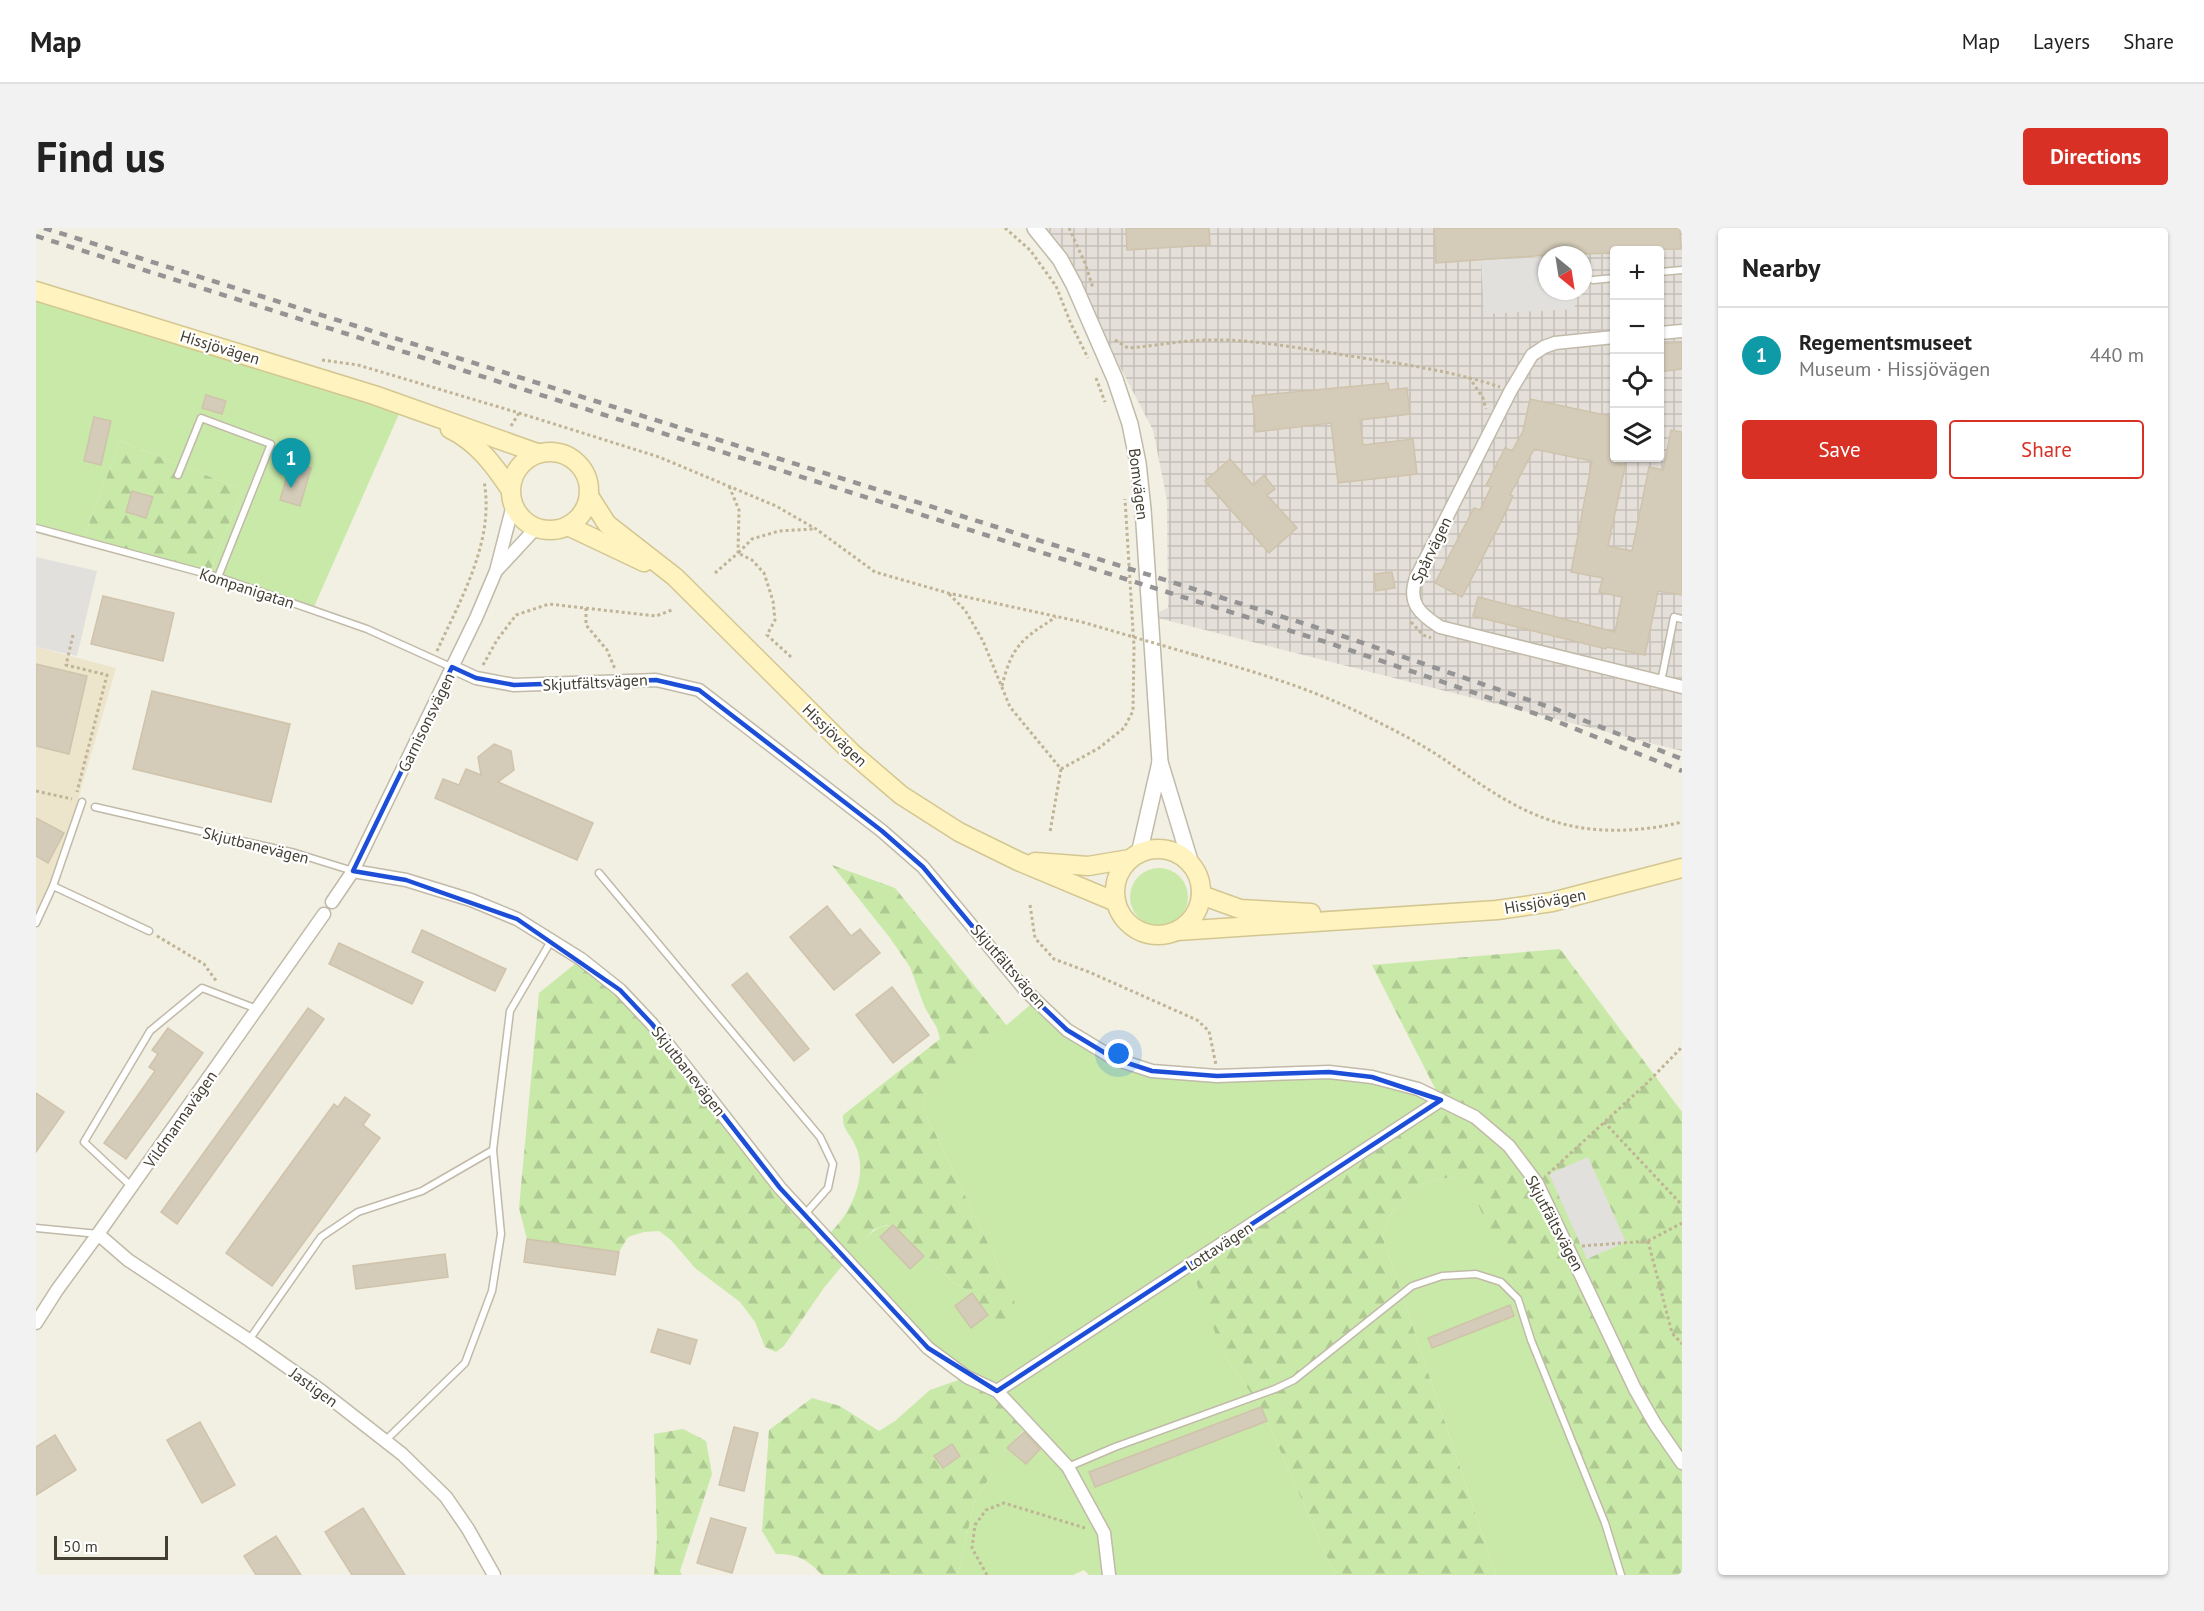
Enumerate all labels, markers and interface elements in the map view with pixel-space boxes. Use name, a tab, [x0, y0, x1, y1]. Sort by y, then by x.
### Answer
text: Map	[30, 23, 81, 60]
text: Map	[1962, 28, 2000, 55]
text: Layers	[2033, 28, 2090, 55]
text: Share	[2123, 28, 2174, 55]
button: Directions	[2023, 128, 2168, 185]
text: Find us	[36, 129, 165, 184]
north arrow	[1538, 246, 1592, 300]
map controls	[1610, 246, 1664, 462]
button: +	[1610, 246, 1664, 300]
text: Nearby	[1742, 251, 1820, 284]
button: −	[1610, 300, 1664, 354]
street label: Hissjövägen	[178, 325, 262, 369]
text: Regementsmuseet	[1799, 328, 1972, 356]
text: 1	[1756, 342, 1767, 368]
text: 440 m	[2090, 342, 2144, 368]
button: locate	[1610, 354, 1664, 408]
text: Museum · Hissjövägen	[1799, 356, 1990, 382]
button: layers	[1610, 408, 1664, 462]
button: Save	[1742, 420, 1937, 479]
button: Share	[1949, 420, 2144, 479]
pin: 1	[272, 438, 310, 488]
street label: Bomvägen	[1125, 447, 1153, 521]
street label: Spårvägen	[1406, 513, 1456, 587]
street label: Kompanigatan	[197, 563, 297, 613]
street label: Garnisonsvägen	[393, 669, 459, 775]
street label: Skjutfältsvägen	[542, 669, 648, 695]
street label: Hissjövägen	[798, 699, 872, 771]
street label: Skjutbanevägen	[201, 822, 311, 868]
street label: Hissjövägen	[1503, 884, 1587, 918]
street label: Skjutfältsvägen	[967, 920, 1051, 1012]
street label: Skjutbanevägen	[648, 1022, 730, 1120]
your location	[1104, 1039, 1133, 1068]
street label: Vildmannavägen	[138, 1067, 221, 1172]
street label: Skjutfältsvägen	[1521, 1172, 1589, 1274]
street label: Lottavägen	[1182, 1217, 1256, 1275]
street label: Jastigen	[285, 1362, 342, 1411]
scale bar	[54, 1533, 168, 1560]
text: 50 m	[63, 1536, 98, 1556]

